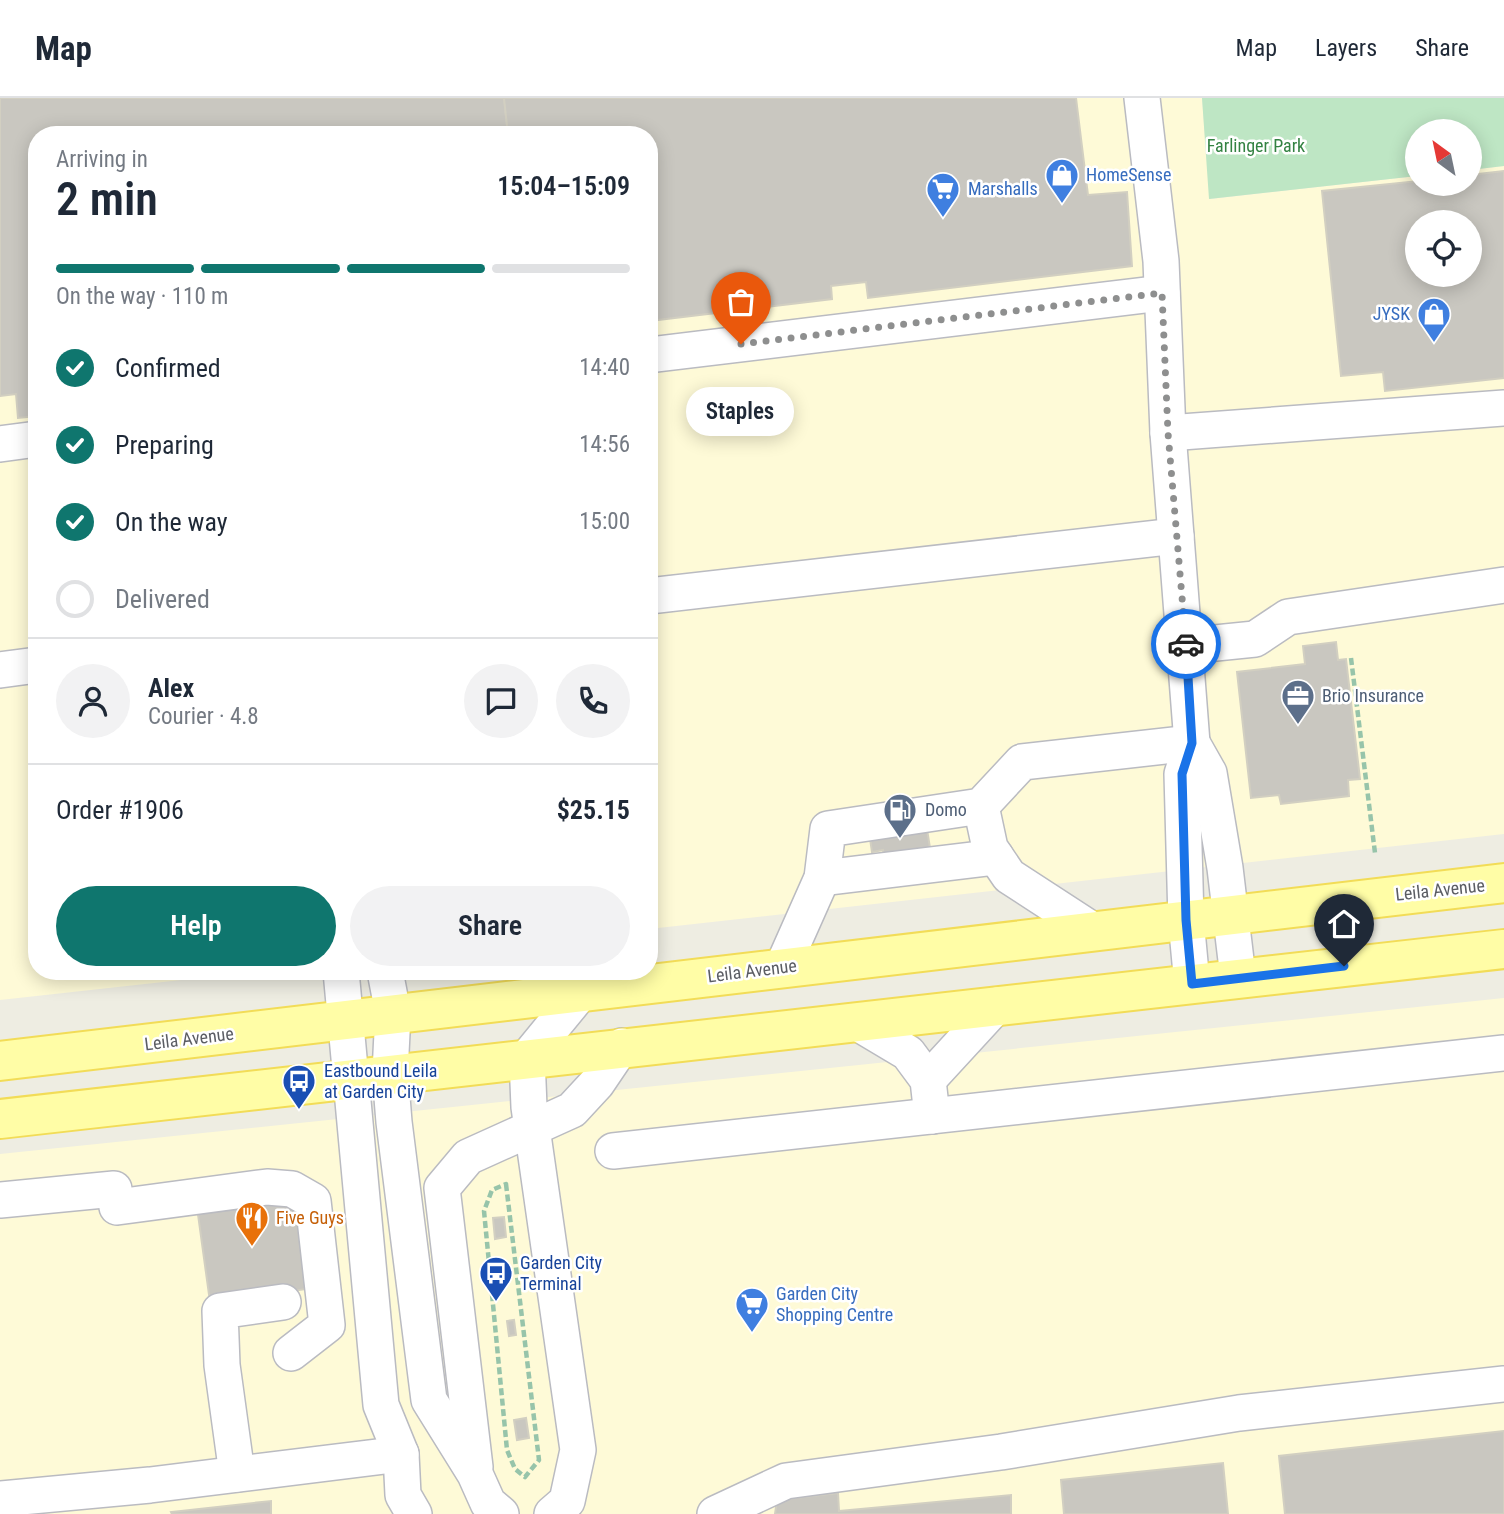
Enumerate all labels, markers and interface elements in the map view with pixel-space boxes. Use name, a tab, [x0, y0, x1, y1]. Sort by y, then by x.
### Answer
text: Map	[35, 29, 92, 68]
text: Map	[1236, 34, 1277, 62]
text: Layers	[1315, 34, 1377, 62]
text: Share	[1415, 34, 1469, 62]
north arrow	[1405, 119, 1482, 196]
map controls	[1405, 119, 1482, 287]
park label: Farlinger Park	[1207, 135, 1305, 156]
text: Arriving in	[56, 146, 148, 173]
shop icon: HomeSense	[1043, 156, 1081, 205]
place label: HomeSense	[1086, 164, 1171, 185]
supermarket icon: Marshalls	[924, 170, 962, 219]
text: 15:04–15:09	[497, 171, 630, 201]
text: 2 min	[56, 172, 158, 226]
place label: Marshalls	[968, 178, 1038, 199]
button: locate	[1405, 210, 1482, 287]
pin	[711, 272, 771, 344]
text: On the way · 110 m	[56, 283, 228, 310]
icon: bag	[722, 283, 760, 321]
shop icon: JYSK	[1415, 295, 1453, 344]
place label: JYSK	[1373, 303, 1410, 324]
icon: check	[56, 349, 94, 387]
text: Confirmed	[115, 353, 221, 383]
text: 14:40	[579, 354, 630, 381]
callout: Staples	[687, 386, 795, 435]
text: Staples	[706, 398, 774, 425]
icon: check	[56, 426, 94, 464]
text: Preparing	[115, 430, 214, 460]
text: 14:56	[579, 431, 630, 458]
icon: check	[56, 503, 94, 541]
text: On the way	[115, 507, 228, 537]
text: 15:00	[579, 508, 630, 535]
text: Delivered	[115, 584, 210, 614]
courier	[1151, 609, 1221, 679]
icon: car	[1167, 625, 1205, 663]
button: person	[56, 664, 130, 738]
button: chat	[464, 664, 538, 738]
button: phone	[556, 664, 630, 738]
text: Alex	[148, 673, 194, 703]
office icon: Brio Insurance	[1279, 677, 1317, 726]
place label: Brio Insurance	[1322, 685, 1424, 706]
text: Courier · 4.8	[148, 703, 259, 730]
fuel station icon: Domo	[881, 791, 919, 840]
text: Order #1906	[56, 795, 184, 825]
text: $25.15	[557, 795, 630, 825]
place label: Domo	[925, 799, 967, 820]
street label: Leila Avenue	[1394, 874, 1486, 905]
button: Help	[56, 886, 336, 966]
button: Share	[350, 886, 630, 966]
pin	[1314, 894, 1374, 966]
icon: home	[1325, 905, 1363, 943]
street label: Leila Avenue	[706, 955, 798, 986]
street label: Leila Avenue	[143, 1023, 235, 1054]
place label: Eastbound Leila at Garden City	[324, 1060, 437, 1102]
bus stop icon: Eastbound Leila at Garden City	[280, 1062, 318, 1111]
restaurant icon: Five Guys	[233, 1199, 271, 1248]
place label: Five Guys	[276, 1207, 344, 1228]
place label: Garden City Terminal	[520, 1252, 602, 1294]
bus stop icon: Garden City Terminal	[477, 1254, 515, 1303]
place label: Garden City Shopping Centre	[776, 1283, 893, 1325]
supermarket icon: Garden City Shopping Centre	[733, 1285, 771, 1334]

